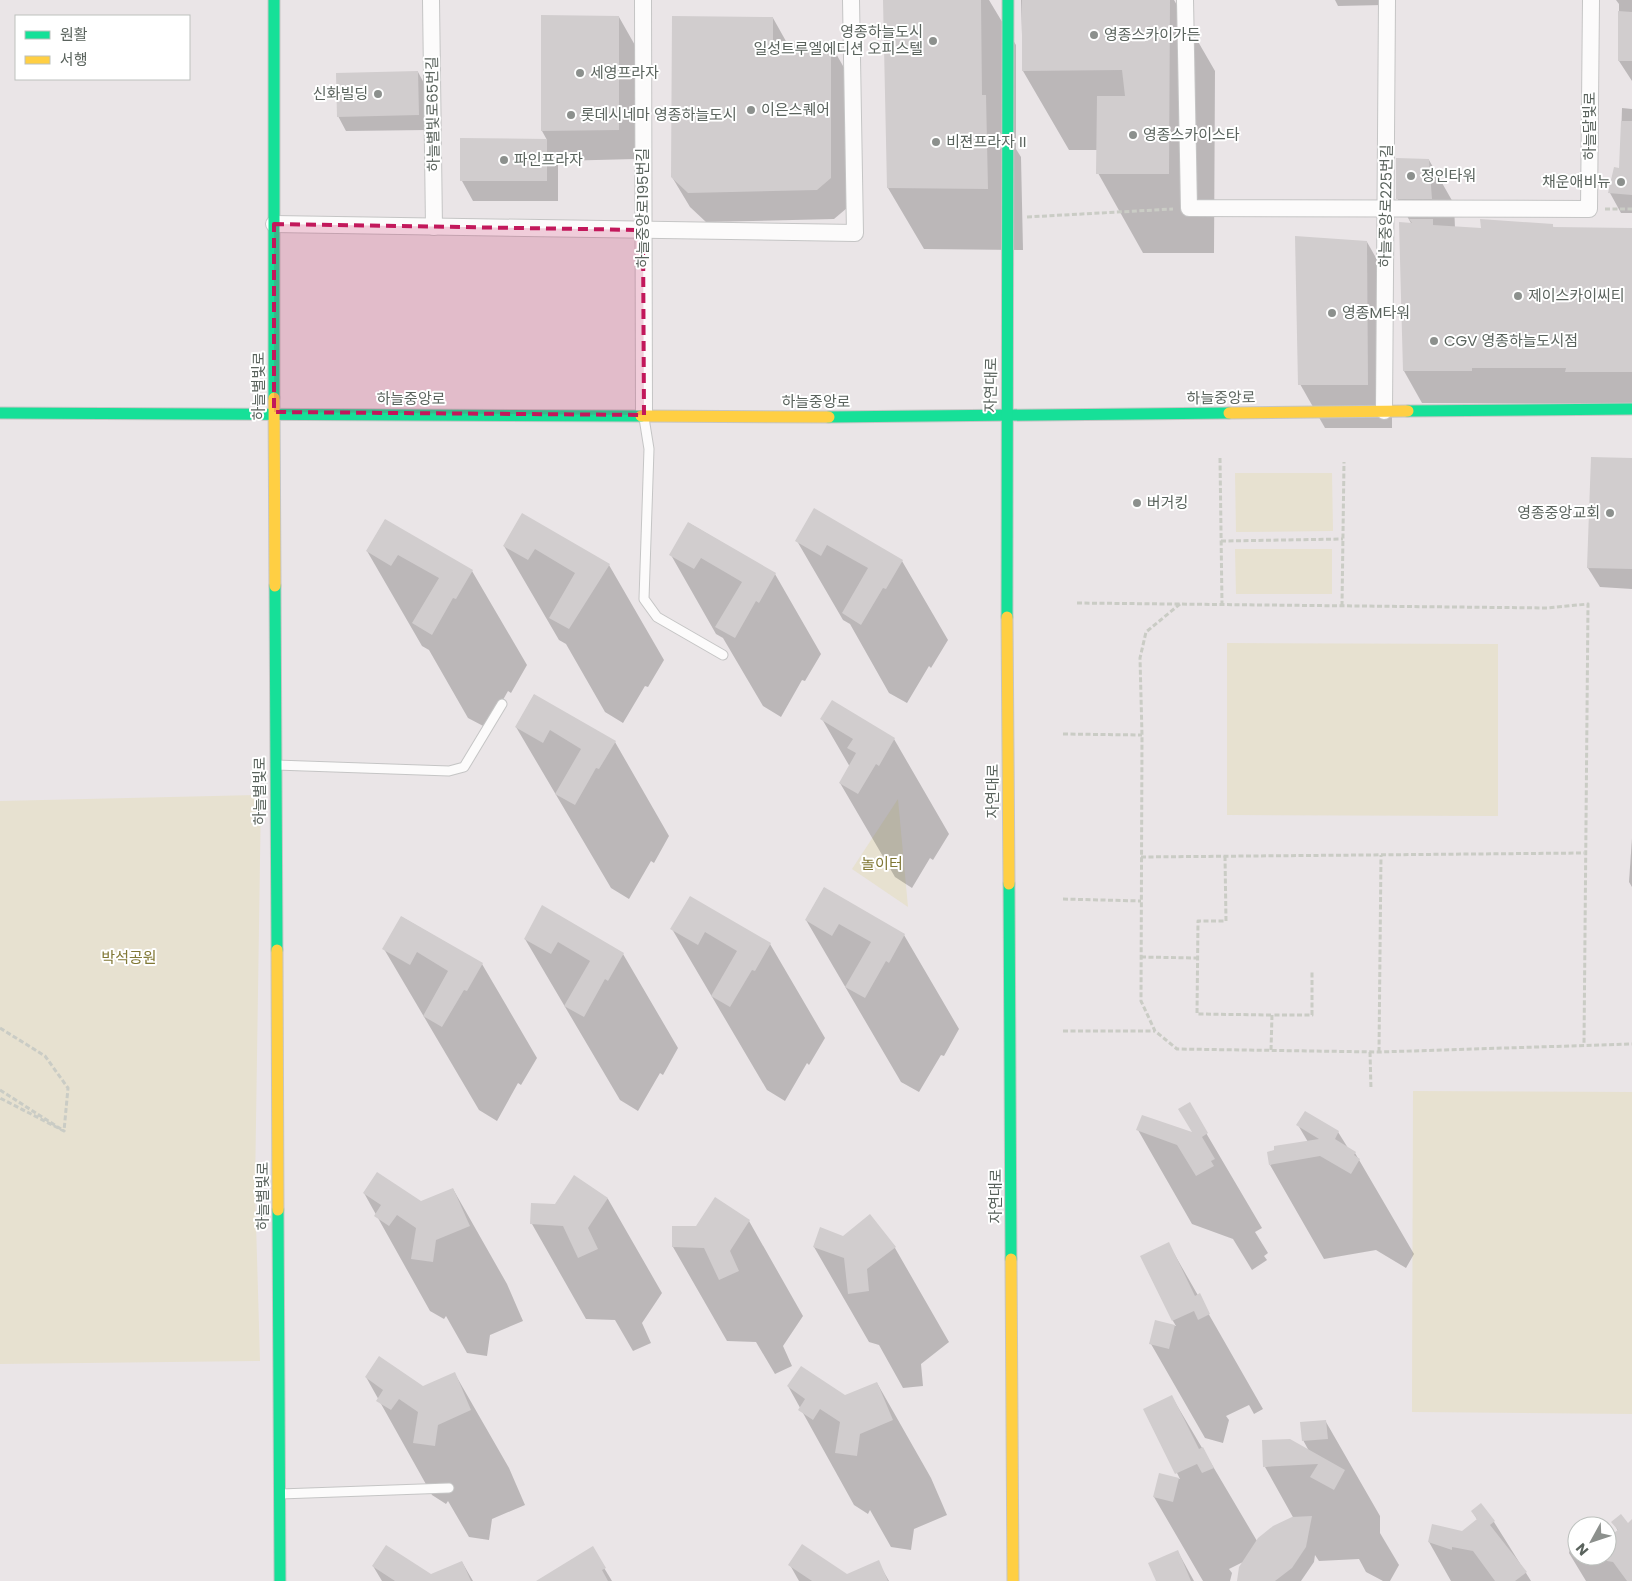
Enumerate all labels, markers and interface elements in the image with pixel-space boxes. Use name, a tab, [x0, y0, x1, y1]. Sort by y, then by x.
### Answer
legend	[15, 15, 190, 80]
place label: 영종하늘도시 일성트루엘에디션 오피스텔	[753, 21, 923, 59]
text: 원활	[60, 24, 88, 45]
place label: 영종스카이가든	[1104, 24, 1201, 45]
marker: 영종스카이가든	[1088, 29, 1100, 41]
marker: 영종하늘도시 일성트루엘에디션 오피스텔	[927, 35, 939, 47]
text: 서행	[60, 49, 88, 70]
street label: 하늘별빛로65번길	[421, 56, 444, 172]
place label: 세영프라자	[590, 62, 659, 83]
marker: 세영프라자	[574, 67, 586, 79]
place label: 신화빌딩	[313, 83, 368, 104]
marker: 신화빌딩	[372, 88, 384, 100]
street label: 하늘달빛로	[1579, 91, 1600, 161]
place label: 이은스퀘어	[761, 99, 830, 120]
place label: 롯데시네마 영종하늘도시	[581, 104, 737, 125]
marker: 이은스퀘어	[745, 104, 757, 116]
marker: 롯데시네마 영종하늘도시	[565, 109, 577, 121]
place label: 영종스카이스타	[1143, 124, 1240, 145]
marker: 영종스카이스타	[1127, 129, 1139, 141]
place label: 비젼프라자 II	[946, 131, 1026, 152]
marker: 비젼프라자 II	[930, 136, 942, 148]
street label: 하늘중앙로225번길	[1374, 144, 1397, 268]
street label: 하늘중앙로195번길	[632, 148, 653, 268]
place label: 파인프라자	[514, 149, 583, 170]
marker: 파인프라자	[498, 154, 510, 166]
place label: 정인타워	[1421, 165, 1476, 186]
marker: 정인타워	[1405, 170, 1417, 182]
place label: 채운애비뉴	[1542, 171, 1611, 192]
marker: 채운애비뉴	[1615, 176, 1627, 188]
place label: 제이스카이씨티	[1528, 285, 1625, 306]
marker: 제이스카이씨티	[1512, 290, 1524, 302]
place label: 영종M타워	[1342, 302, 1410, 323]
marker: 영종M타워	[1326, 307, 1338, 319]
place label: CGV 영종하늘도시점	[1444, 330, 1578, 351]
marker: CGV 영종하늘도시점	[1428, 335, 1440, 347]
street label: 하늘별빛로	[248, 351, 269, 421]
street label: 자연대로	[980, 357, 1001, 413]
street label: 하늘중앙로	[1186, 386, 1256, 409]
street label: 하늘중앙로	[376, 388, 446, 409]
street label: 하늘중앙로	[781, 391, 851, 412]
place label: 버거킹	[1147, 492, 1188, 513]
marker: 버거킹	[1131, 497, 1143, 509]
place label: 영종중앙교회	[1517, 502, 1600, 523]
marker: 영종중앙교회	[1604, 507, 1616, 519]
street label: 하늘별빛로	[249, 756, 270, 826]
street label: 자연대로	[982, 763, 1003, 819]
park label: 놀이터	[861, 853, 903, 874]
park label: 박석공원	[101, 947, 157, 968]
street label: 하늘별빛로	[252, 1161, 273, 1231]
street label: 자연대로	[985, 1168, 1006, 1224]
north arrow	[1567, 1516, 1617, 1566]
text: N	[1571, 1539, 1593, 1560]

